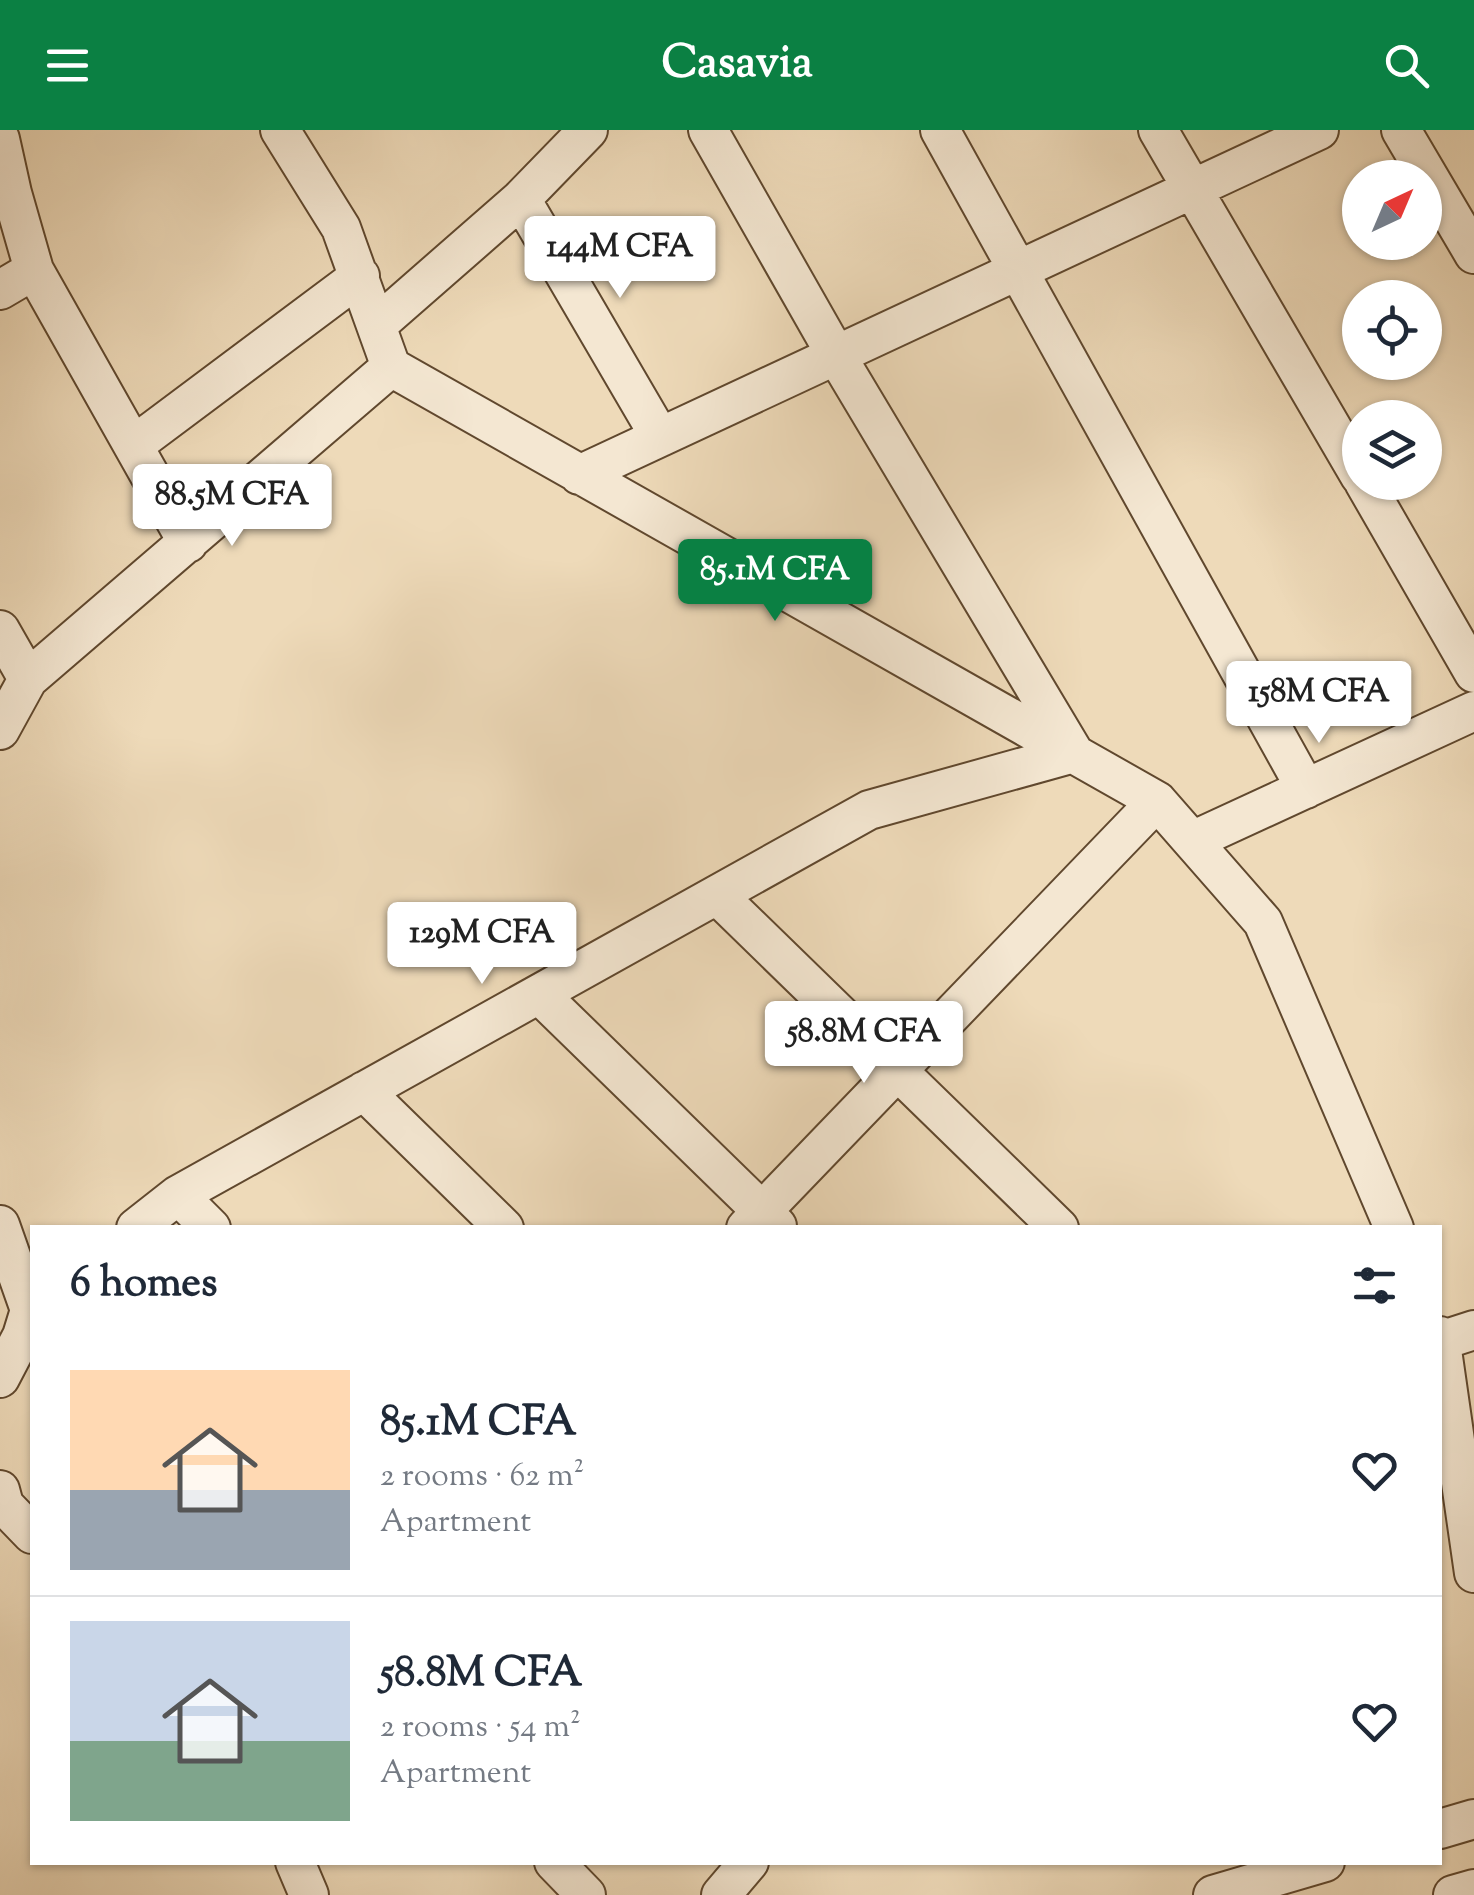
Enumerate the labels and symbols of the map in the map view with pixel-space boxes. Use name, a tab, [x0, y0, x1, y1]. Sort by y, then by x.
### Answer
north arrow	[1342, 160, 1442, 260]
pin: 144M CFA	[517, 216, 723, 301]
pin: 88.5M CFA	[118, 464, 346, 549]
pin: 85.1M CFA	[661, 539, 889, 624]
pin: 158M CFA	[1216, 661, 1422, 746]
pin: 129M CFA	[379, 902, 585, 987]
pin: 58.8M CFA	[750, 1001, 978, 1086]

